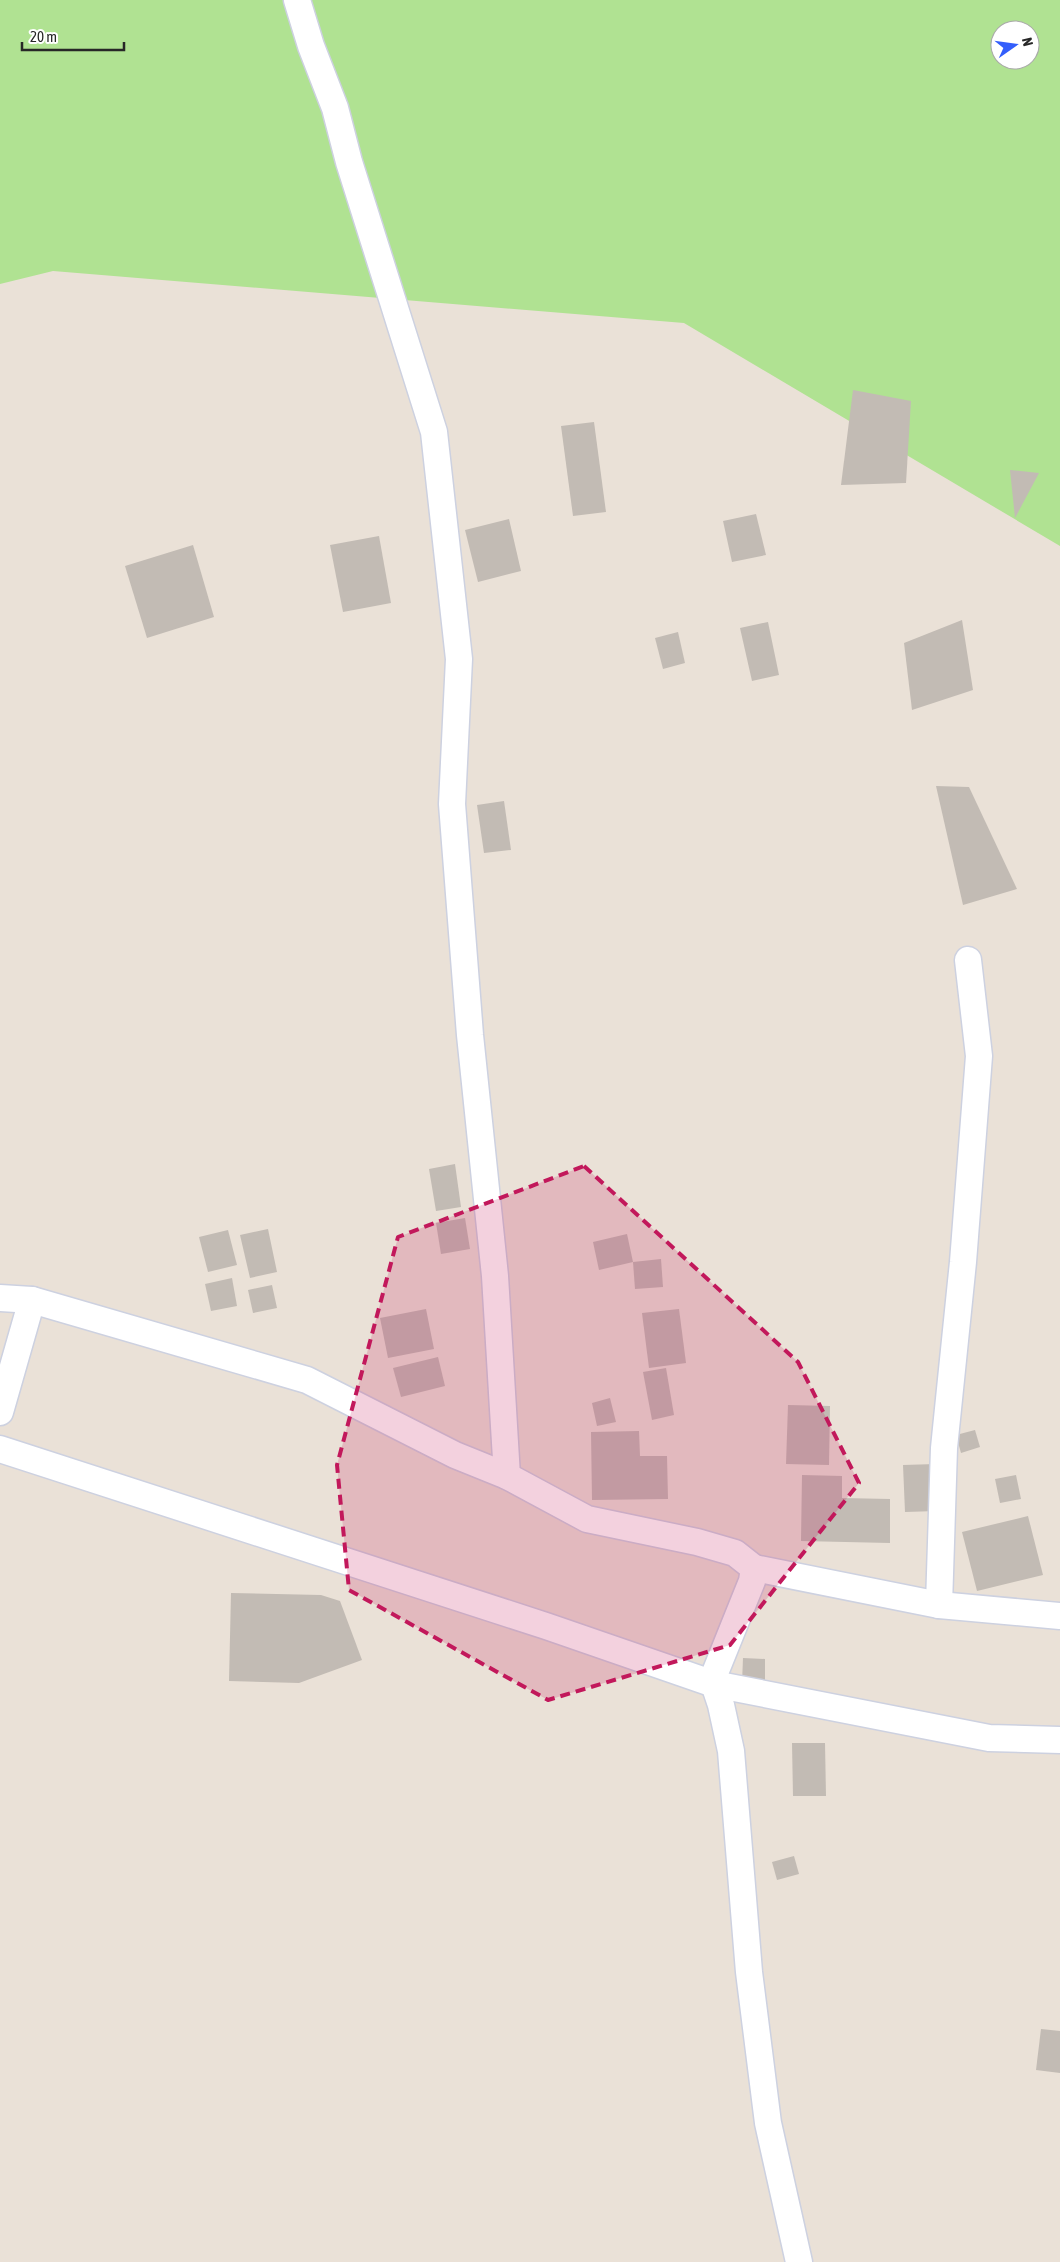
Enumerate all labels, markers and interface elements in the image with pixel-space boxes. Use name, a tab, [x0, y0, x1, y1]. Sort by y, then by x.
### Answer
scale bar	[22, 20, 125, 52]
north arrow	[990, 20, 1040, 70]
text: 20 m	[30, 28, 57, 45]
text: N	[1019, 36, 1036, 48]

